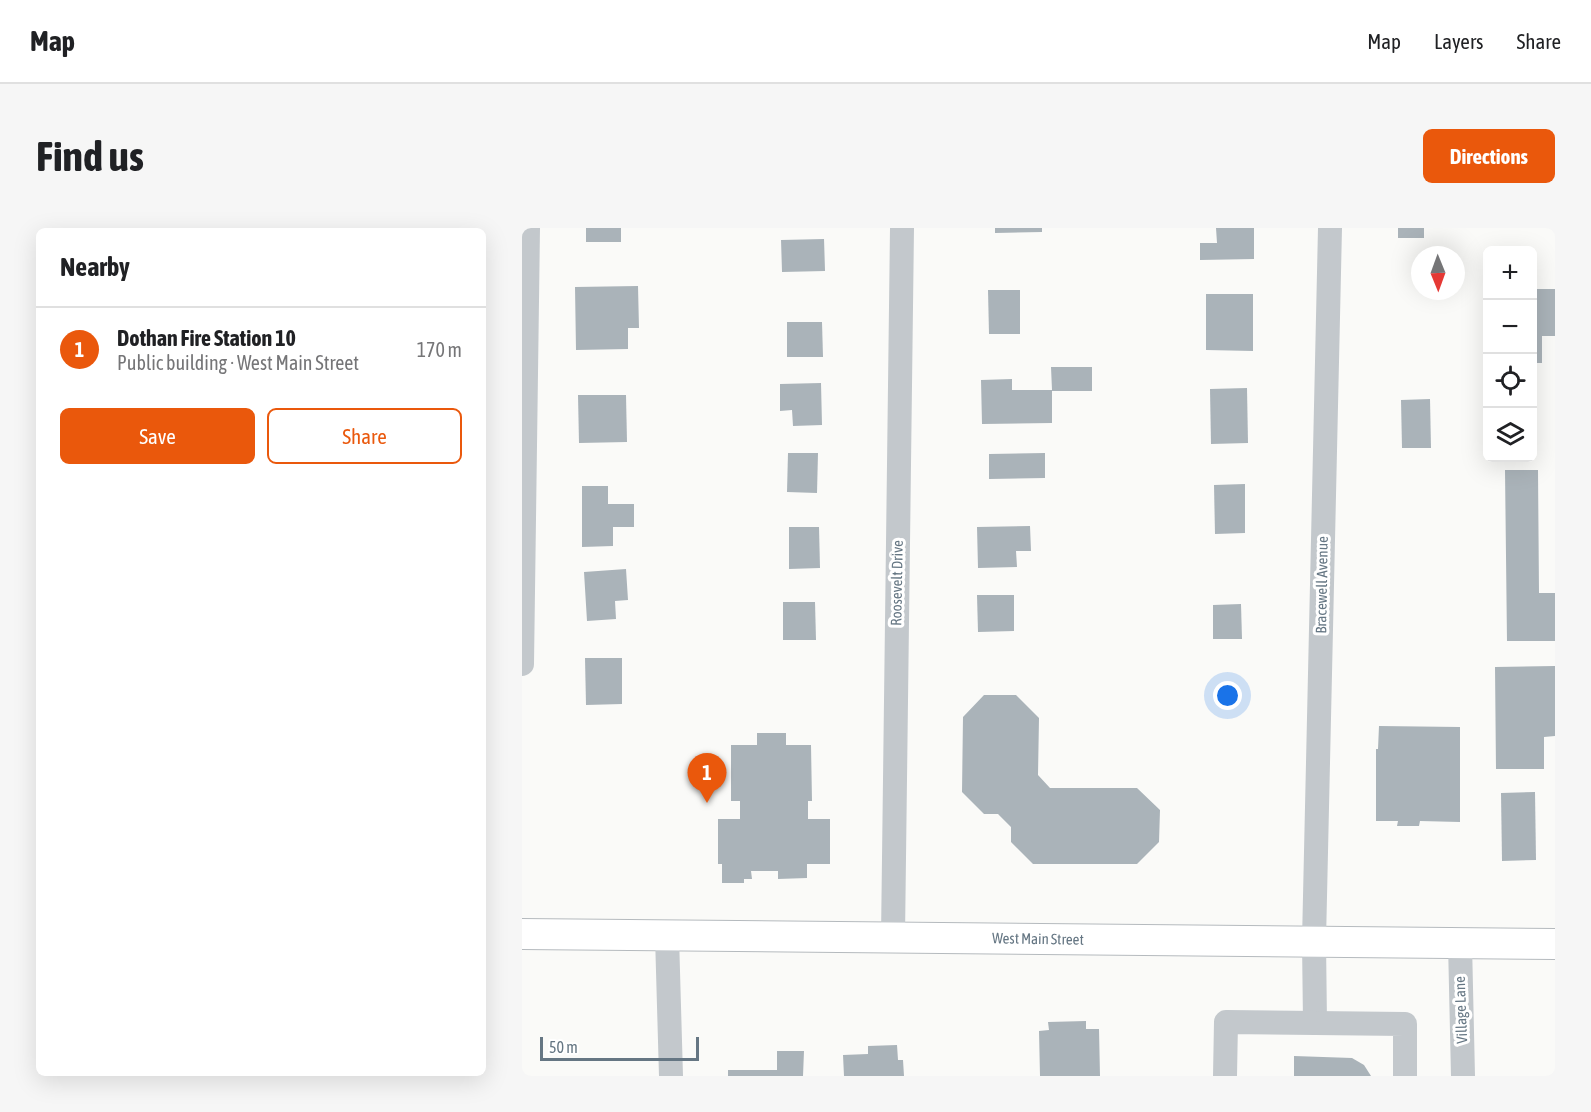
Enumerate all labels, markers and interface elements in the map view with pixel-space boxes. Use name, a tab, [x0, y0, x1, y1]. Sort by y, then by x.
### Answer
text: Map	[30, 25, 75, 57]
text: Map	[1367, 29, 1401, 53]
text: Layers	[1434, 29, 1484, 53]
text: Share	[1517, 29, 1561, 53]
button: Directions	[1423, 129, 1555, 183]
text: Find us	[36, 132, 144, 180]
north arrow	[1411, 246, 1465, 300]
map controls	[1483, 246, 1537, 462]
button: +	[1483, 246, 1537, 300]
text: Nearby	[60, 252, 130, 282]
button: −	[1483, 300, 1537, 354]
text: Dothan Fire Station 10	[117, 325, 296, 351]
text: 1	[75, 338, 84, 361]
text: 170 m	[417, 338, 462, 361]
text: Public building · West Main Street	[117, 351, 359, 374]
button: locate	[1483, 354, 1537, 408]
button: Save	[60, 408, 255, 464]
button: Share	[267, 408, 462, 464]
button: layers	[1483, 408, 1537, 462]
street label: Bracewell Avenue	[1312, 536, 1331, 634]
street label: Roosevelt Drive	[887, 540, 906, 626]
your location	[1213, 681, 1242, 710]
pin: 1	[688, 754, 726, 803]
street label: West Main Street	[992, 929, 1084, 948]
street label: Village Lane	[1451, 976, 1470, 1044]
scale bar	[540, 1034, 699, 1062]
text: 50 m	[549, 1038, 578, 1056]

